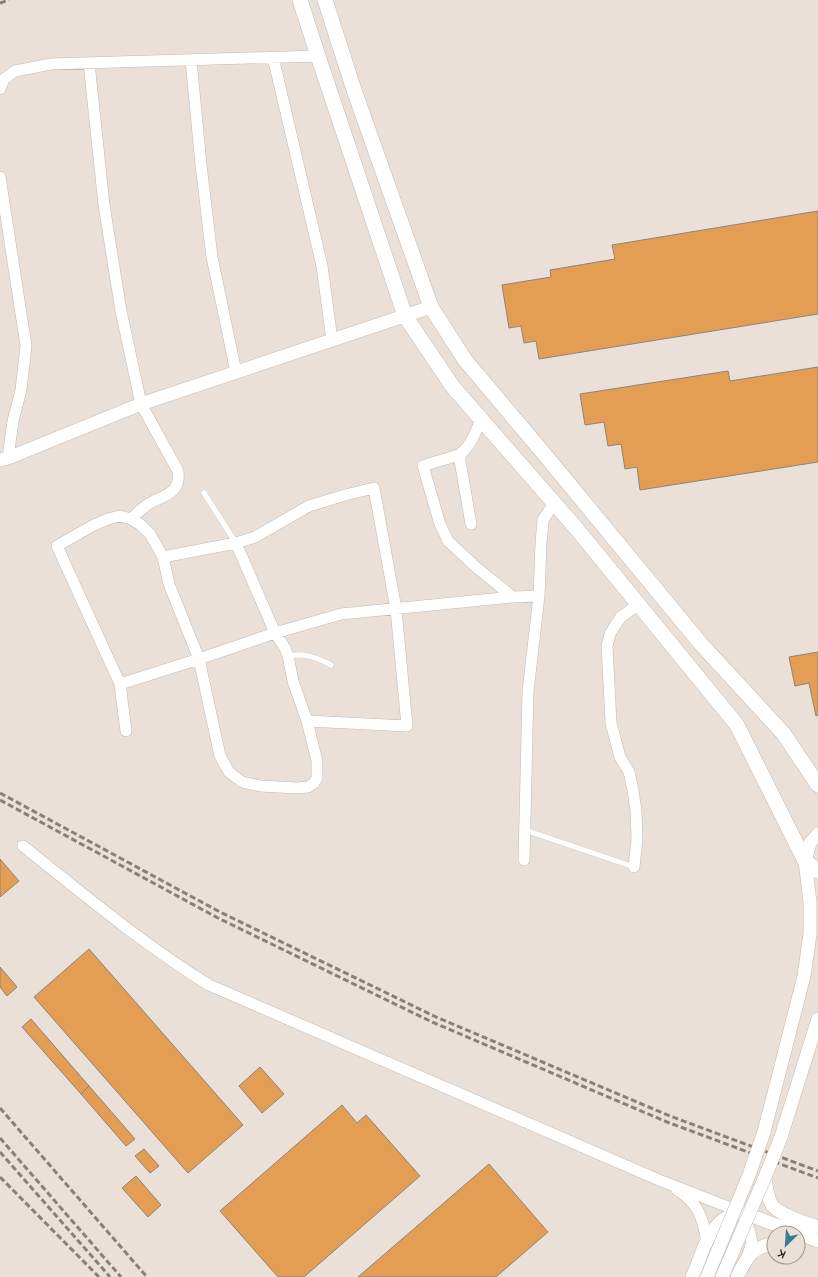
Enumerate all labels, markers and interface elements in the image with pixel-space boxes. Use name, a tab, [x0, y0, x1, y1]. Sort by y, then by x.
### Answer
north arrow	[766, 1225, 806, 1265]
text: K	[776, 1246, 788, 1262]

